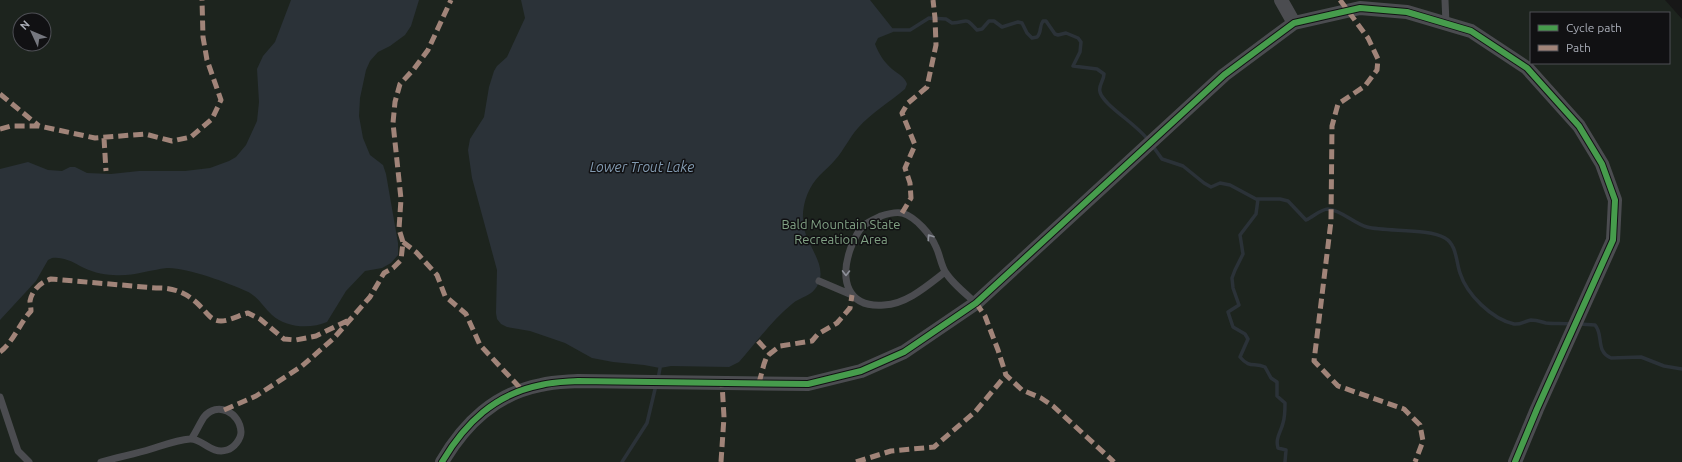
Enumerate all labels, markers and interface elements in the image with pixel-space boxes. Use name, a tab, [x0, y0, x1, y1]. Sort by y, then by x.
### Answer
north arrow	[12, 12, 52, 52]
legend	[1530, 12, 1670, 64]
text: N	[18, 18, 32, 32]
text: Cycle path	[1566, 21, 1622, 34]
text: Path	[1566, 41, 1591, 54]
water label: Lower Trout Lake	[590, 159, 694, 175]
park label: Bald Mountain State Recreation Area	[782, 217, 900, 246]
one-way arrow	[927, 234, 935, 241]
one-way arrow	[842, 270, 850, 276]

